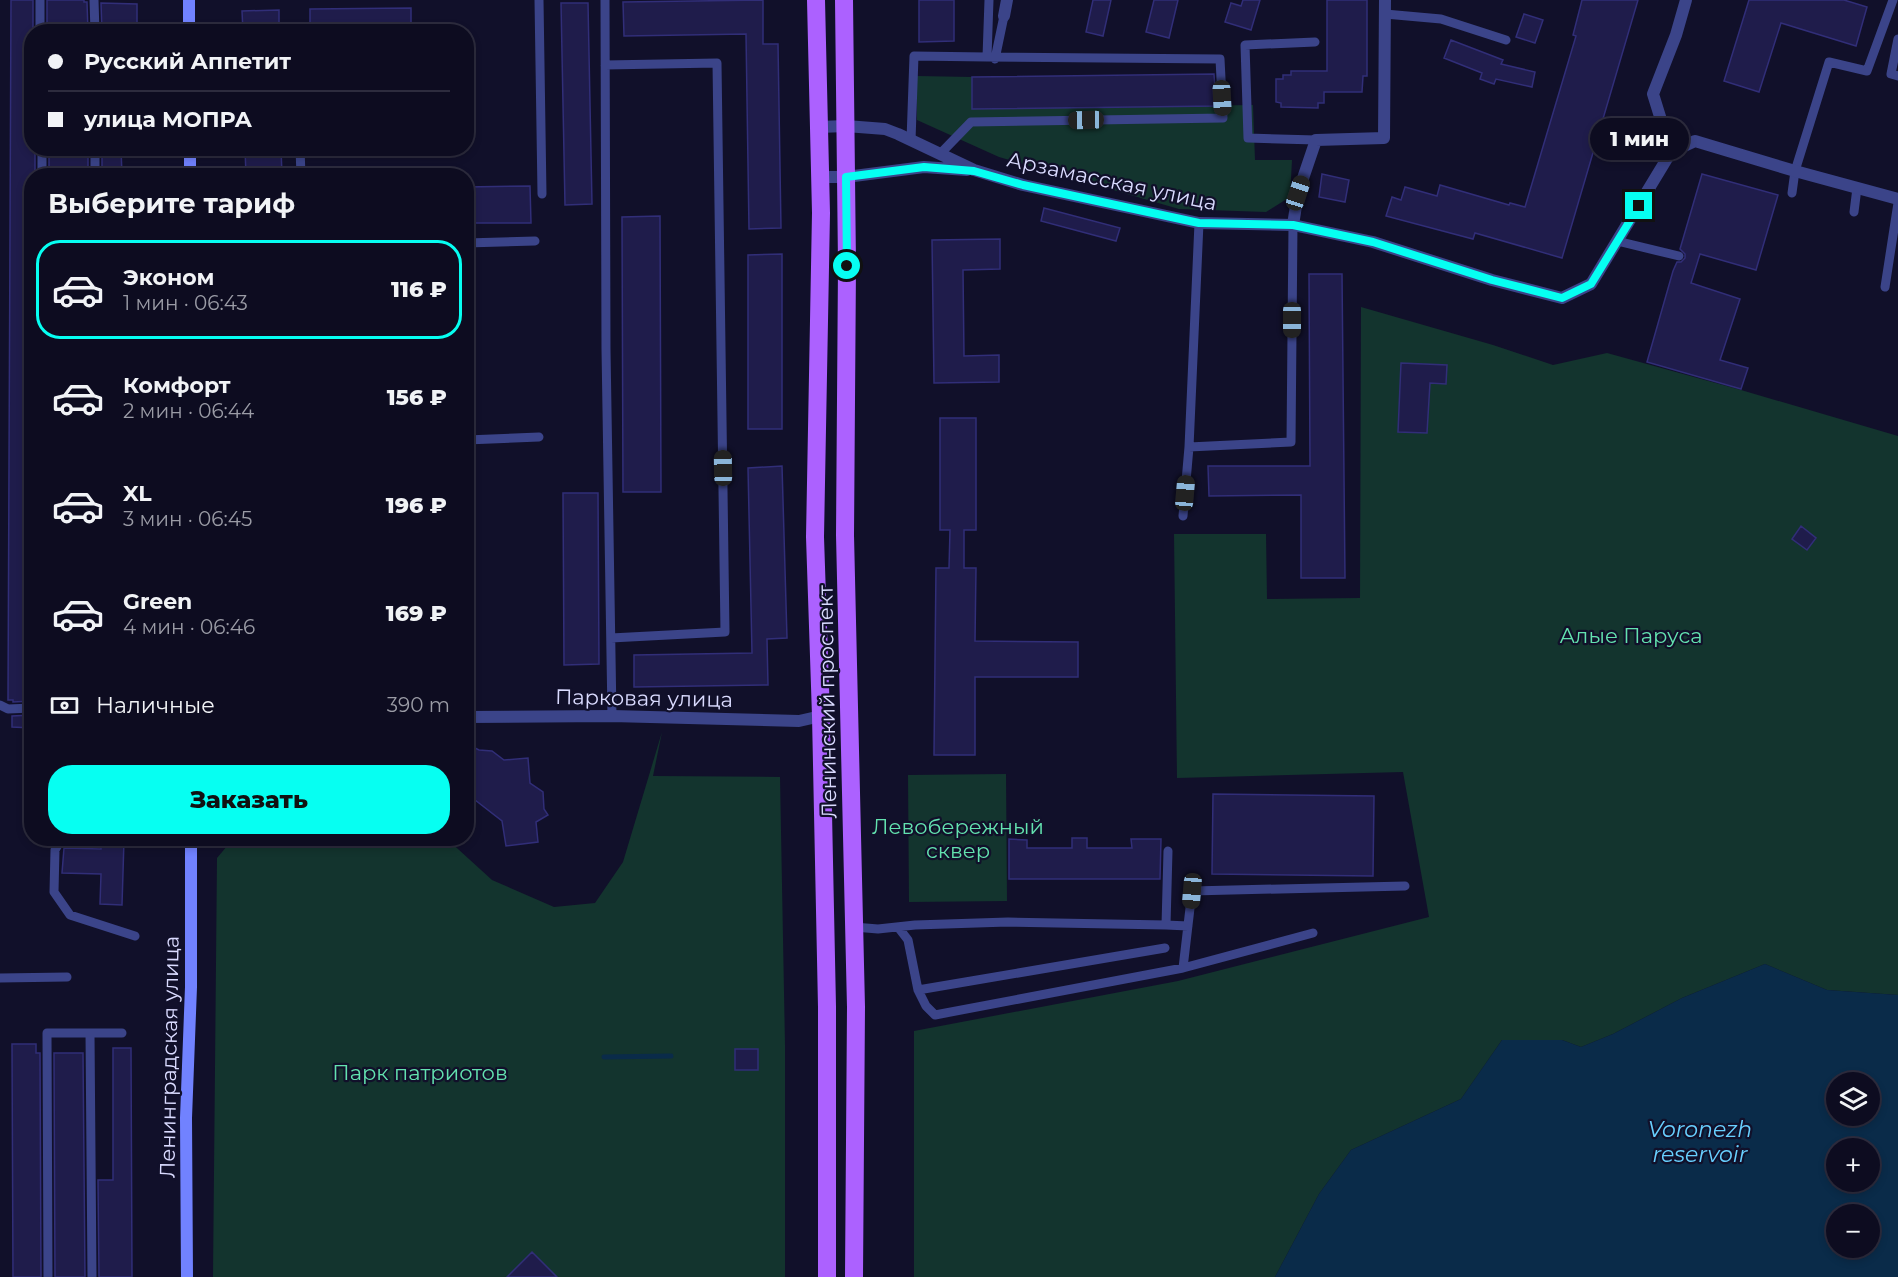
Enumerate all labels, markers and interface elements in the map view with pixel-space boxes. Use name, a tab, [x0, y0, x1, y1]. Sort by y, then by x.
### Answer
text: Русский Аппетит	[84, 48, 291, 75]
car	[1212, 80, 1232, 116]
text: улица МОПРА	[84, 106, 252, 133]
car	[1068, 111, 1104, 129]
callout: 1 мин	[1590, 119, 1688, 161]
text: 1 мин	[1610, 127, 1669, 151]
street label: Арзамасская улица	[1005, 147, 1219, 215]
car	[1284, 173, 1312, 213]
text: Выберите тариф	[48, 187, 295, 220]
route end	[1625, 192, 1652, 219]
route start	[833, 252, 860, 279]
icon: car	[51, 263, 105, 317]
text: Эконом	[123, 264, 214, 291]
text: 116 ₽	[391, 276, 447, 303]
text: 1 мин · 06:43	[123, 291, 248, 315]
car	[1283, 302, 1301, 338]
icon: car	[51, 371, 105, 425]
text: Комфорт	[123, 372, 231, 399]
text: 156 ₽	[387, 384, 447, 411]
text: 2 мин · 06:44	[123, 399, 254, 423]
car	[714, 450, 732, 486]
car	[1174, 474, 1196, 512]
icon: car	[51, 479, 105, 533]
text: XL	[123, 480, 152, 507]
text: 196 ₽	[386, 492, 447, 519]
text: 3 мин · 06:45	[123, 507, 252, 531]
street label: Ленинский проспект	[812, 585, 842, 819]
icon: car	[51, 587, 105, 641]
text: Green	[123, 588, 192, 615]
text: 169 ₽	[386, 600, 447, 627]
text: 4 мин · 06:46	[123, 615, 255, 639]
park label: Алые Паруса	[1560, 623, 1703, 648]
street label: Парковая улица	[555, 684, 733, 712]
icon: cash	[48, 689, 81, 722]
text: Наличные	[96, 692, 215, 719]
text: 390 m	[387, 693, 450, 717]
button: Заказать	[48, 765, 450, 834]
park label: Левобережный сквер	[872, 814, 1044, 863]
car	[1181, 872, 1203, 910]
street label: Ленинградская улица	[154, 936, 184, 1178]
park label: Парк патриотов	[332, 1060, 508, 1085]
map controls	[1826, 1072, 1880, 1258]
button: layers	[1826, 1072, 1880, 1126]
water label: Voronezh reservoir	[1648, 1116, 1752, 1168]
button: +	[1826, 1138, 1880, 1192]
button: −	[1826, 1204, 1880, 1258]

